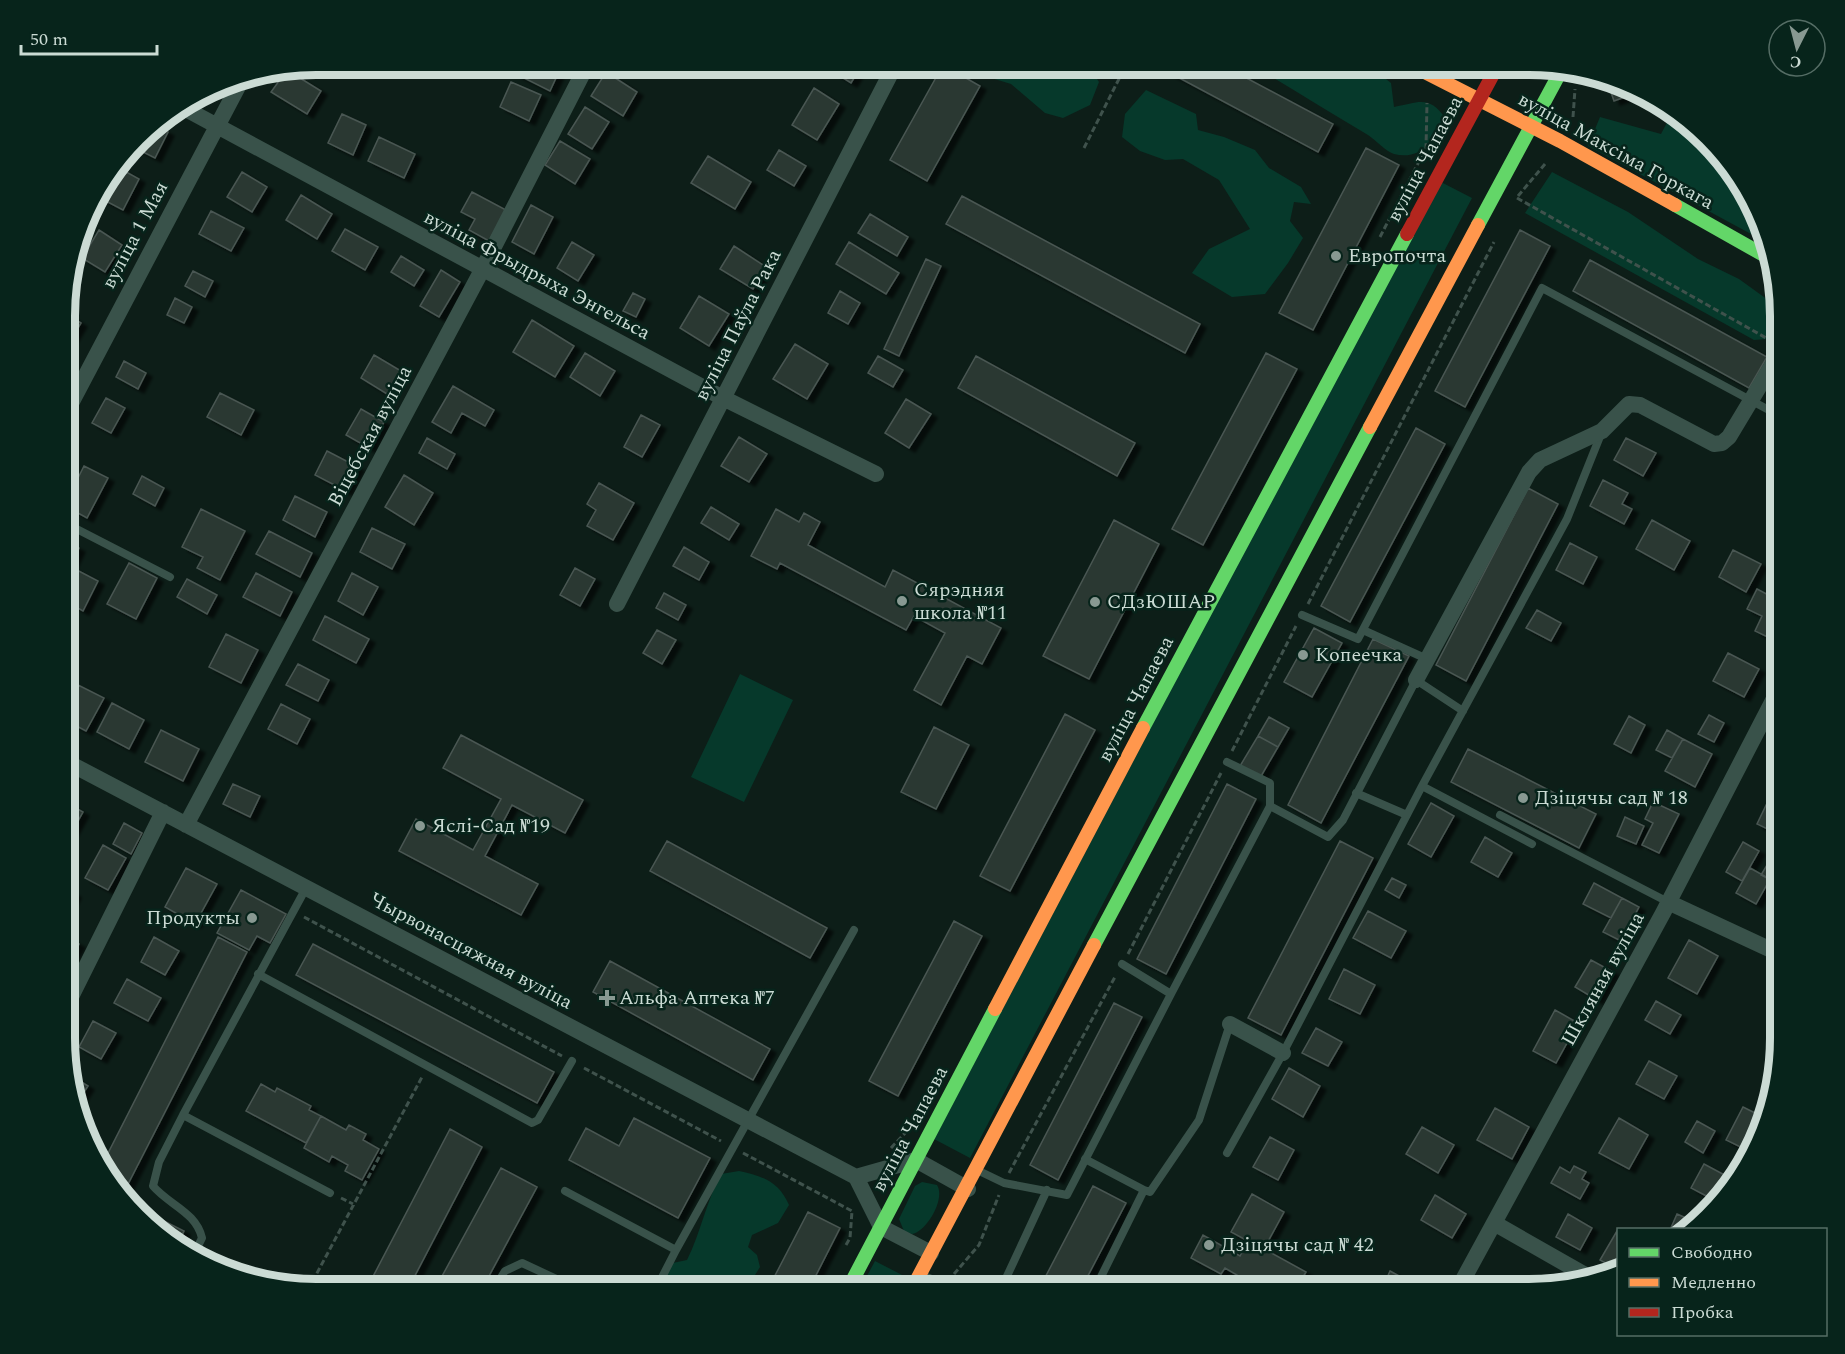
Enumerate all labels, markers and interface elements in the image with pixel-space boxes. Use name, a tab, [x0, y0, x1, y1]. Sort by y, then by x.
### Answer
scale bar	[21, 18, 158, 56]
north arrow	[1767, 18, 1827, 78]
text: 50 m	[30, 26, 68, 53]
text: С	[1789, 49, 1802, 74]
street label: вуліца Максіма Горкага	[1512, 85, 1720, 218]
street label: вуліца Чапаева	[1379, 90, 1471, 227]
street label: вуліца 1 Мая	[94, 176, 176, 294]
street label: вуліца Фрыдрыха Энгельса	[418, 202, 656, 348]
place label: Европочта	[1348, 241, 1446, 271]
street label: вуліца Паўла Рака	[687, 244, 789, 406]
marker: Европочта	[1329, 249, 1343, 263]
street label: Віцебская вуліца	[320, 360, 420, 512]
place label: Сярэдняя школа №11	[914, 575, 1007, 628]
place label: СДзЮШАР	[1107, 587, 1215, 617]
marker: Сярэдняя школа №11	[895, 594, 909, 608]
marker: СДзЮШАР	[1088, 595, 1102, 609]
street label: вуліца Чапаева	[1090, 630, 1182, 767]
place label: Копеечка	[1315, 640, 1402, 670]
marker: Копеечка	[1296, 648, 1310, 662]
place label: Дзіцячы сад № 18	[1535, 783, 1688, 813]
marker: Дзіцячы сад № 18	[1516, 791, 1530, 805]
place label: Яслі-Сад №19	[432, 811, 550, 841]
marker: Яслі-Сад №19	[413, 819, 427, 833]
street label: Чырвонасцяжная вуліца	[364, 885, 578, 1017]
place label: Продукты	[146, 903, 240, 933]
street label: Шкляная вуліца	[1554, 906, 1652, 1052]
marker: Продукты	[245, 911, 259, 925]
place label: Альфа Аптека №7	[619, 983, 775, 1013]
marker: Альфа Аптека №7	[600, 991, 614, 1005]
street label: вуліца Чапаева	[864, 1060, 956, 1197]
legend	[1617, 1228, 1827, 1336]
place label: Дзіцячы сад № 42	[1221, 1230, 1374, 1260]
marker: Дзіцячы сад № 42	[1202, 1238, 1216, 1252]
text: Свободно	[1671, 1239, 1752, 1266]
text: Медленно	[1671, 1269, 1756, 1296]
text: Пробка	[1671, 1299, 1734, 1326]

